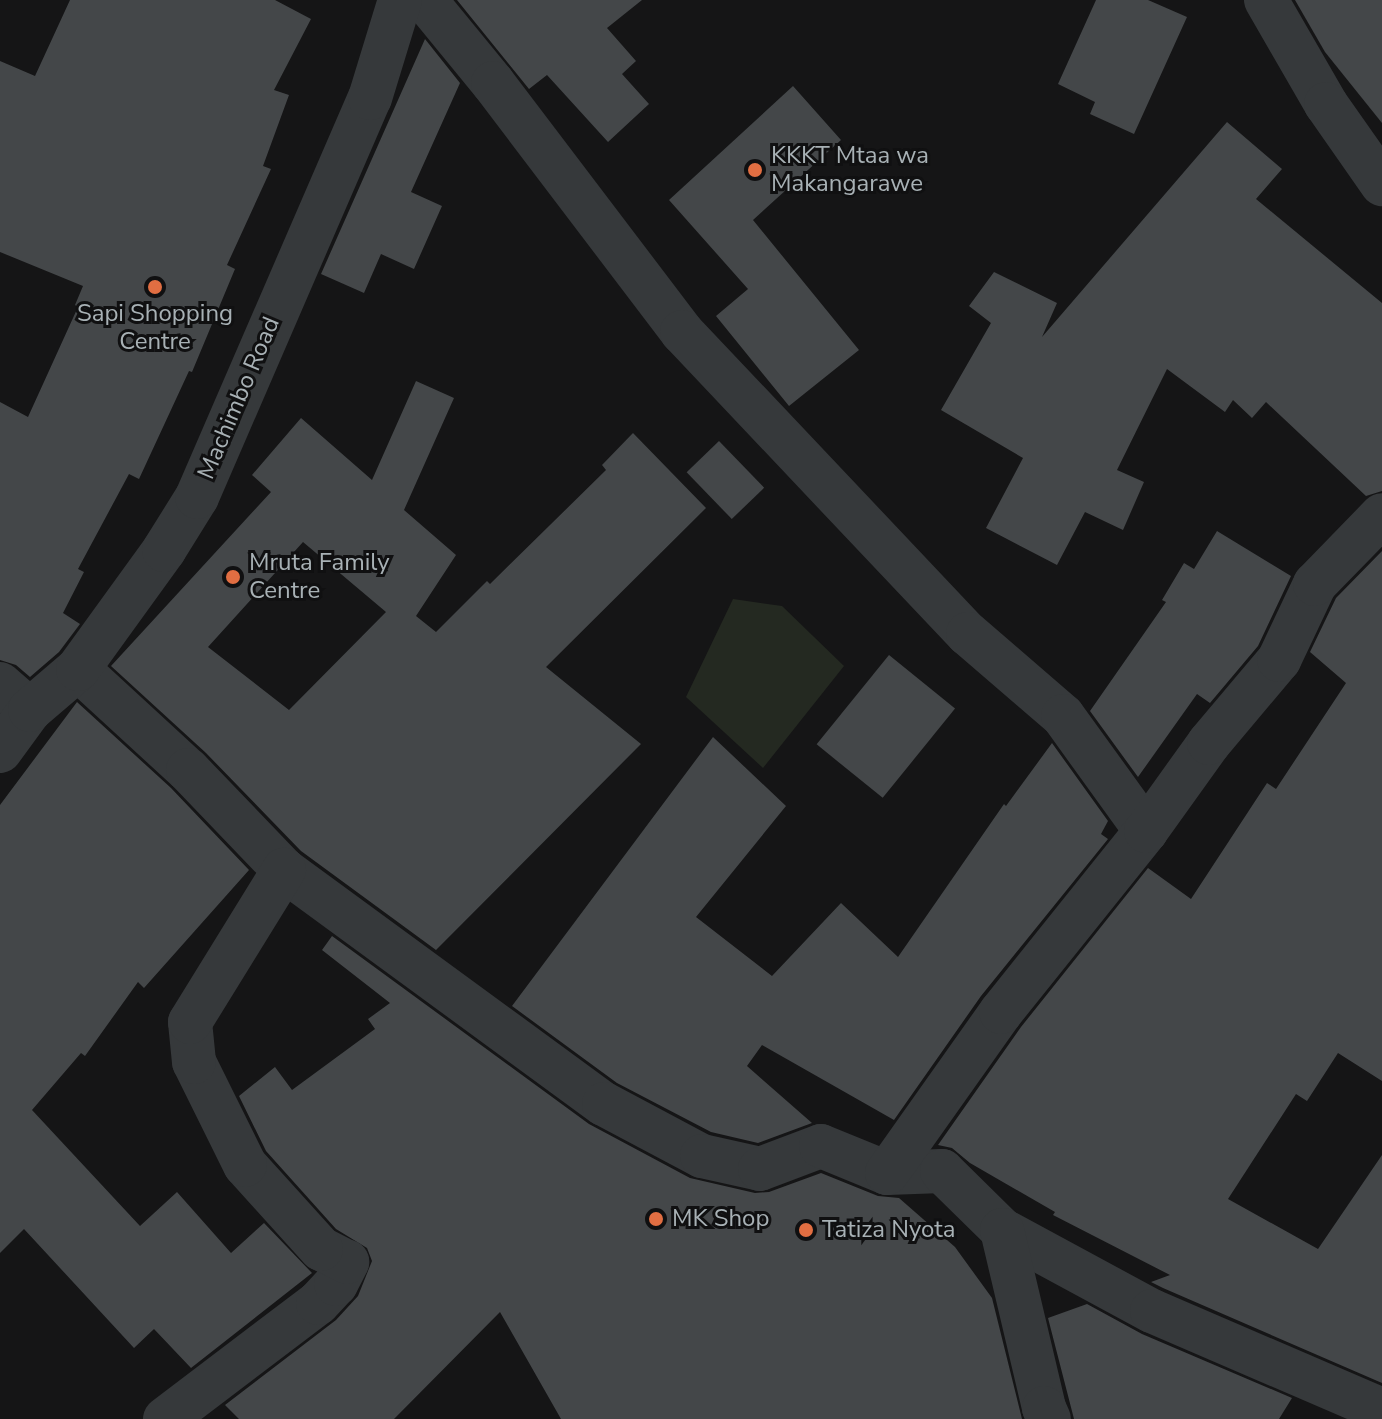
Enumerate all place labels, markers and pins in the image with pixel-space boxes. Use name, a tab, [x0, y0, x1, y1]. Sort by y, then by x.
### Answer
place label: KKKT Mtaa wa Makangarawe	[771, 142, 929, 198]
marker: KKKT Mtaa wa Makangarawe	[746, 161, 764, 179]
marker: Sapi Shopping Centre	[146, 278, 164, 296]
place label: Sapi Shopping Centre	[77, 300, 233, 356]
place label: Mruta Family Centre	[249, 549, 390, 605]
marker: Mruta Family Centre	[224, 568, 242, 586]
place label: MK Shop	[672, 1205, 769, 1233]
marker: MK Shop	[647, 1210, 665, 1228]
place label: Tatiza Nyota	[822, 1216, 955, 1244]
marker: Tatiza Nyota	[797, 1221, 815, 1239]

